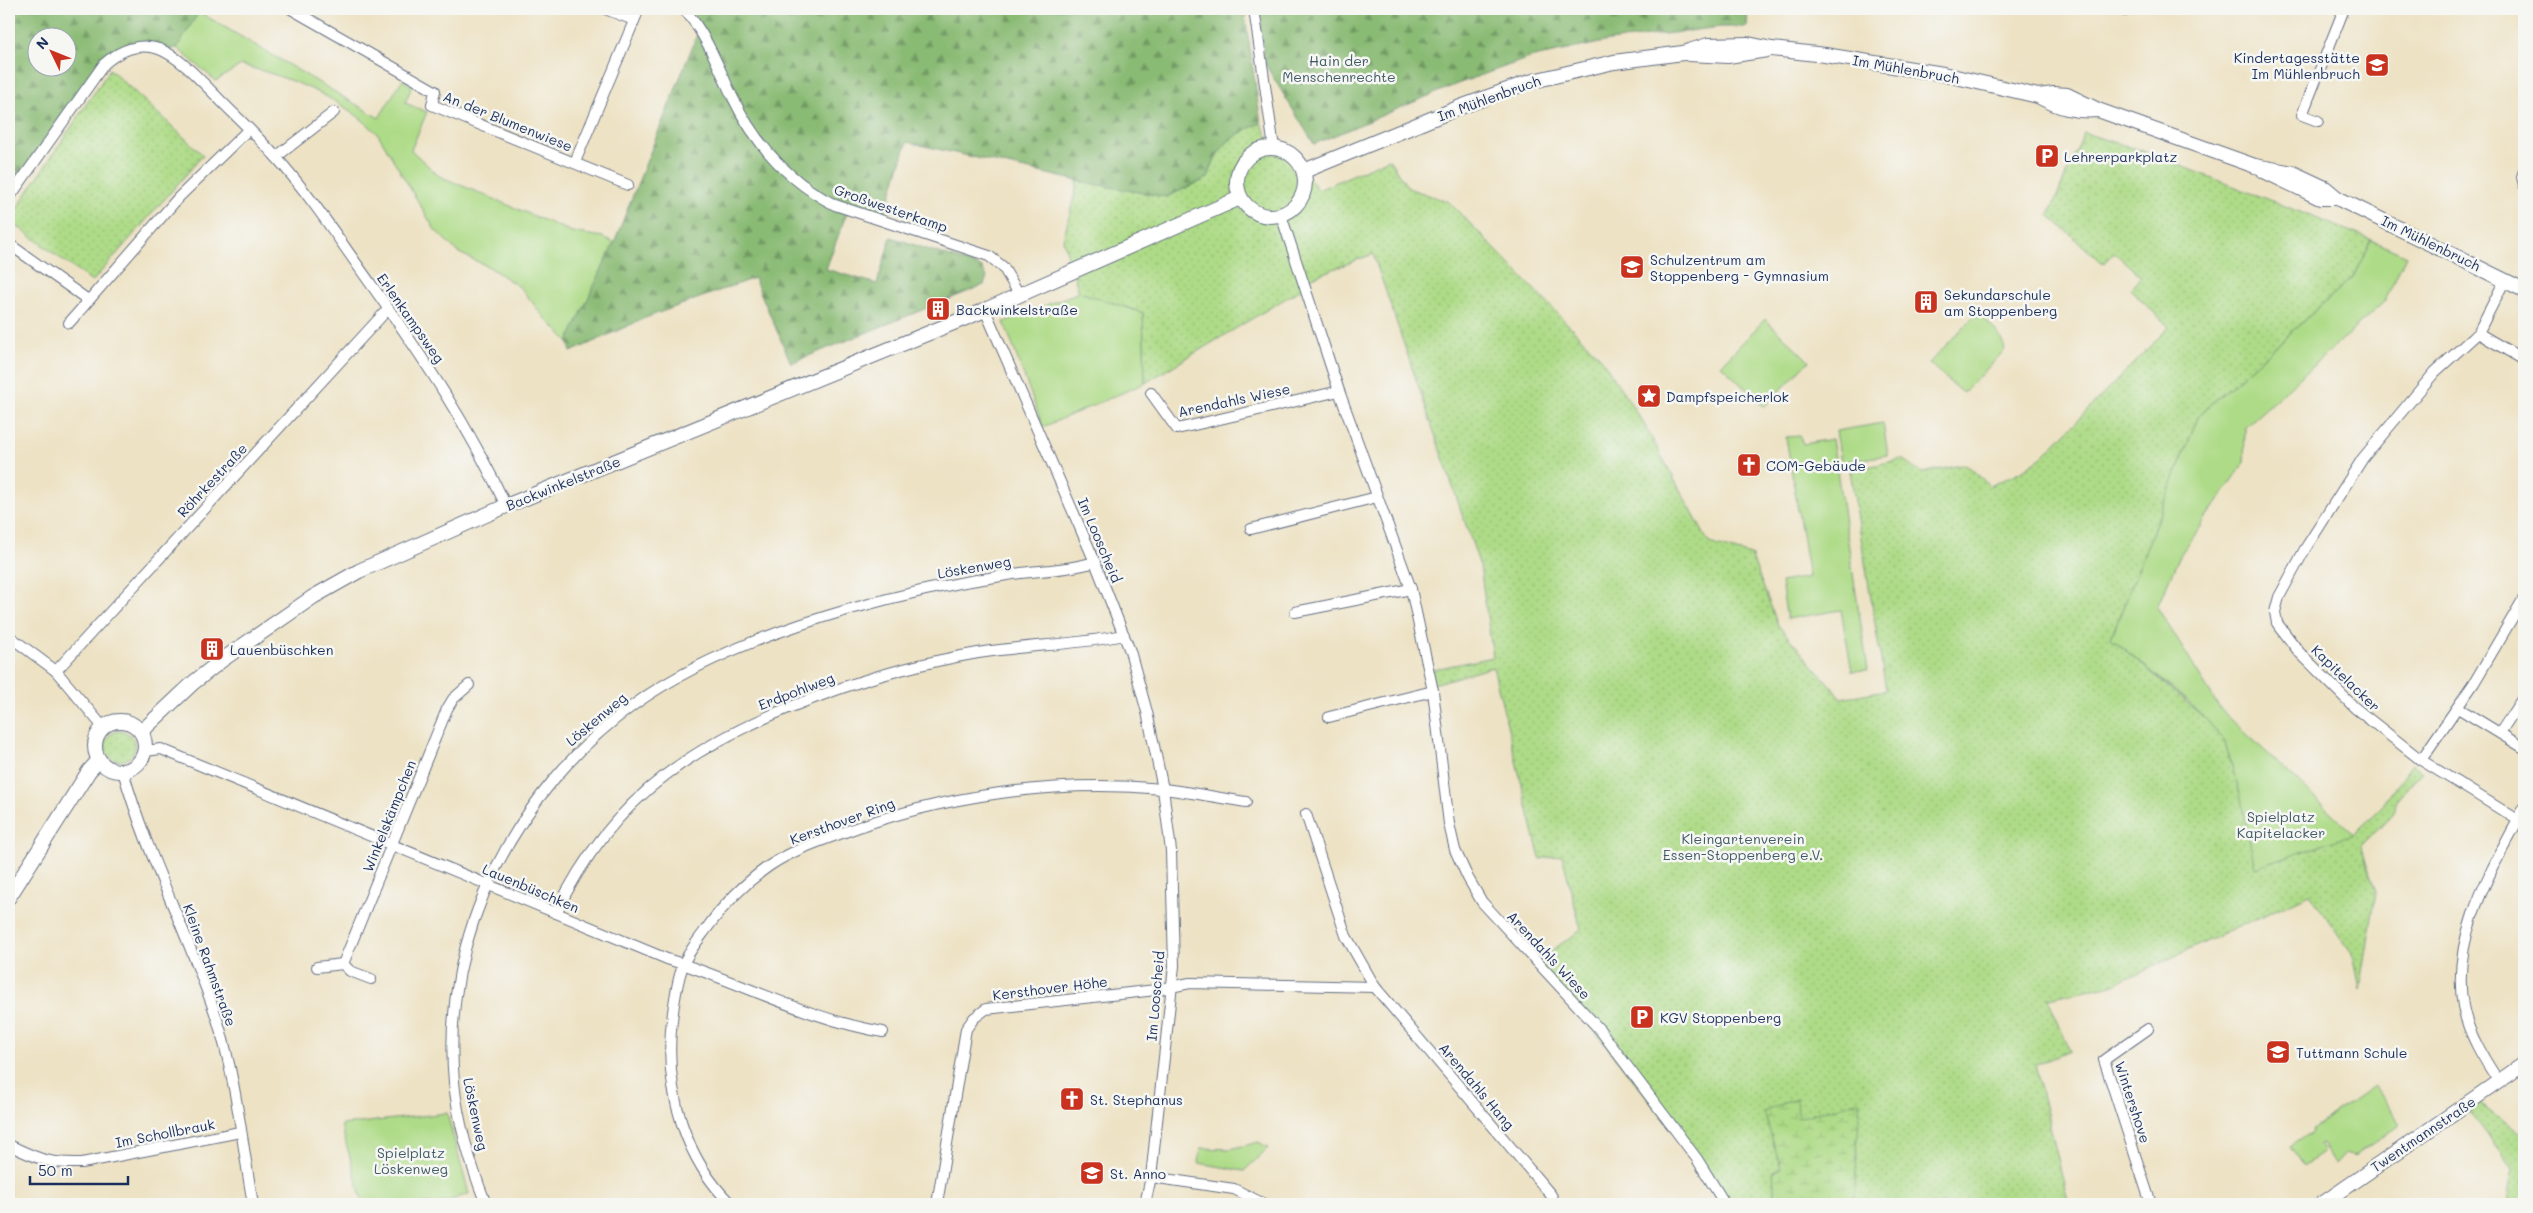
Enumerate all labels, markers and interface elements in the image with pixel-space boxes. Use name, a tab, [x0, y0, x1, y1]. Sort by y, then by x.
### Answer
north arrow	[28, 28, 78, 78]
text: N	[32, 32, 53, 53]
place label: Kindertagesstätte Im Mühlenbruch	[2234, 48, 2360, 83]
street label: Im Mühlenbruch	[1851, 50, 1961, 88]
park label: Hain der Menschenrechte	[1282, 51, 1396, 86]
school or university icon: Kindertagesstätte Im Mühlenbruch	[2364, 52, 2390, 78]
street label: Im Mühlenbruch	[1435, 71, 1543, 125]
street label: An der Blumenwiese	[441, 86, 575, 156]
parking icon: Lehrerparkplatz	[2034, 143, 2060, 169]
place label: Lehrerparkplatz	[2064, 147, 2178, 166]
street label: Großwesterkamp	[832, 180, 950, 236]
street label: Im Mühlenbruch	[2378, 211, 2484, 275]
place label: Schulzentrum am Stoppenberg - Gymnasium	[1650, 250, 1829, 285]
school or university icon: Schulzentrum am Stoppenberg - Gymnasium	[1619, 254, 1645, 280]
street label: Erlenkampsweg	[373, 269, 449, 367]
place label: Sekundarschule am Stoppenberg	[1944, 285, 2057, 320]
building icon: Sekundarschule am Stoppenberg	[1913, 289, 1939, 315]
building icon: Backwinkelstraße	[925, 296, 951, 322]
place label: Backwinkelstraße	[956, 300, 1078, 319]
street label: Arendahls Wiese	[1176, 379, 1292, 421]
place icon: Dampfspeicherlok	[1636, 383, 1662, 409]
place label: Dampfspeicherlok	[1666, 387, 1789, 406]
street label: Röhrkestraße	[173, 439, 251, 521]
street label: Backwinkelstraße	[503, 451, 623, 515]
church icon: COM-Gebäude	[1736, 452, 1762, 478]
place label: COM-Gebäude	[1766, 456, 1866, 475]
street label: Im Looscheid	[1074, 495, 1126, 585]
street label: Löskenweg	[936, 551, 1012, 583]
building icon: Lauenbüschken	[199, 636, 225, 662]
place label: Lauenbüschken	[230, 640, 334, 659]
street label: Kapitelacker	[2308, 640, 2384, 716]
street label: Erdpohlweg	[755, 668, 837, 714]
street label: Löskenweg	[562, 688, 630, 750]
street label: Winkelskämpchen	[358, 757, 420, 875]
street label: Kersthover Ring	[787, 793, 897, 849]
park label: Spielplatz Kapitelacker	[2237, 807, 2325, 842]
park label: Kleingartenverein Essen-Stoppenberg e.V.	[1663, 829, 1823, 864]
street label: Lauenbüschken	[480, 859, 582, 917]
street label: Kleine Rahmstraße	[179, 901, 241, 1029]
street label: Arendahls Wiese	[1503, 907, 1595, 1003]
street label: Im Looscheid	[1142, 950, 1168, 1042]
street label: Kersthover Höhe	[991, 972, 1109, 1004]
parking icon: KGV Stoppenberg	[1629, 1004, 1655, 1030]
place label: KGV Stoppenberg	[1660, 1008, 1781, 1027]
street label: Arendahls Hang	[1435, 1039, 1519, 1133]
school or university icon: Tuttmann Schule	[2265, 1039, 2291, 1065]
place label: Tuttmann Schule	[2296, 1043, 2408, 1062]
street label: Wintershove	[2111, 1059, 2155, 1145]
street label: Löskenweg	[459, 1076, 493, 1152]
church icon: St. Stephanus	[1059, 1086, 1085, 1112]
place label: St. Stephanus	[1090, 1090, 1183, 1109]
street label: Twentmannstraße	[2367, 1092, 2479, 1176]
street label: Im Schollbrauk	[114, 1114, 216, 1152]
park label: Spielplatz Löskenweg	[374, 1143, 448, 1178]
scale bar	[30, 1153, 128, 1185]
text: 50 m	[38, 1160, 73, 1180]
school or university icon: St. Anno	[1079, 1160, 1105, 1186]
place label: St. Anno	[1110, 1164, 1166, 1183]

